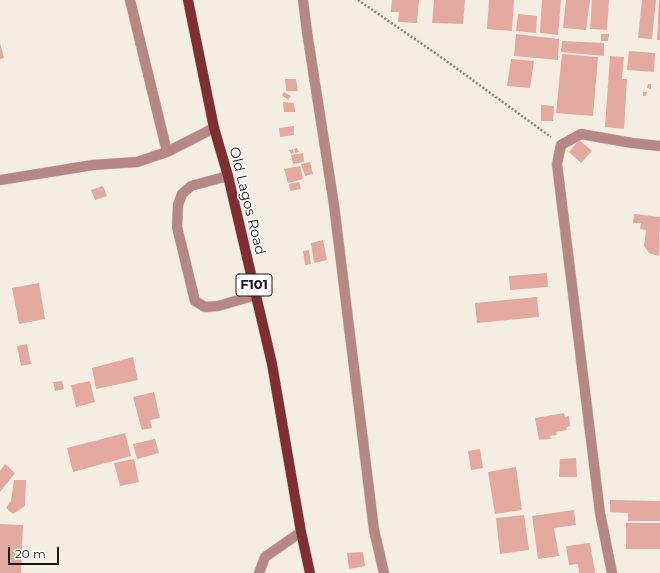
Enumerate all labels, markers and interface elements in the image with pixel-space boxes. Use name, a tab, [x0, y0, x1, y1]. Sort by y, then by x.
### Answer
street label: Old Lagos Road	[225, 145, 269, 257]
road number: F101	[236, 274, 272, 296]
scale bar	[10, 539, 61, 565]
text: 20 m	[15, 546, 46, 561]

